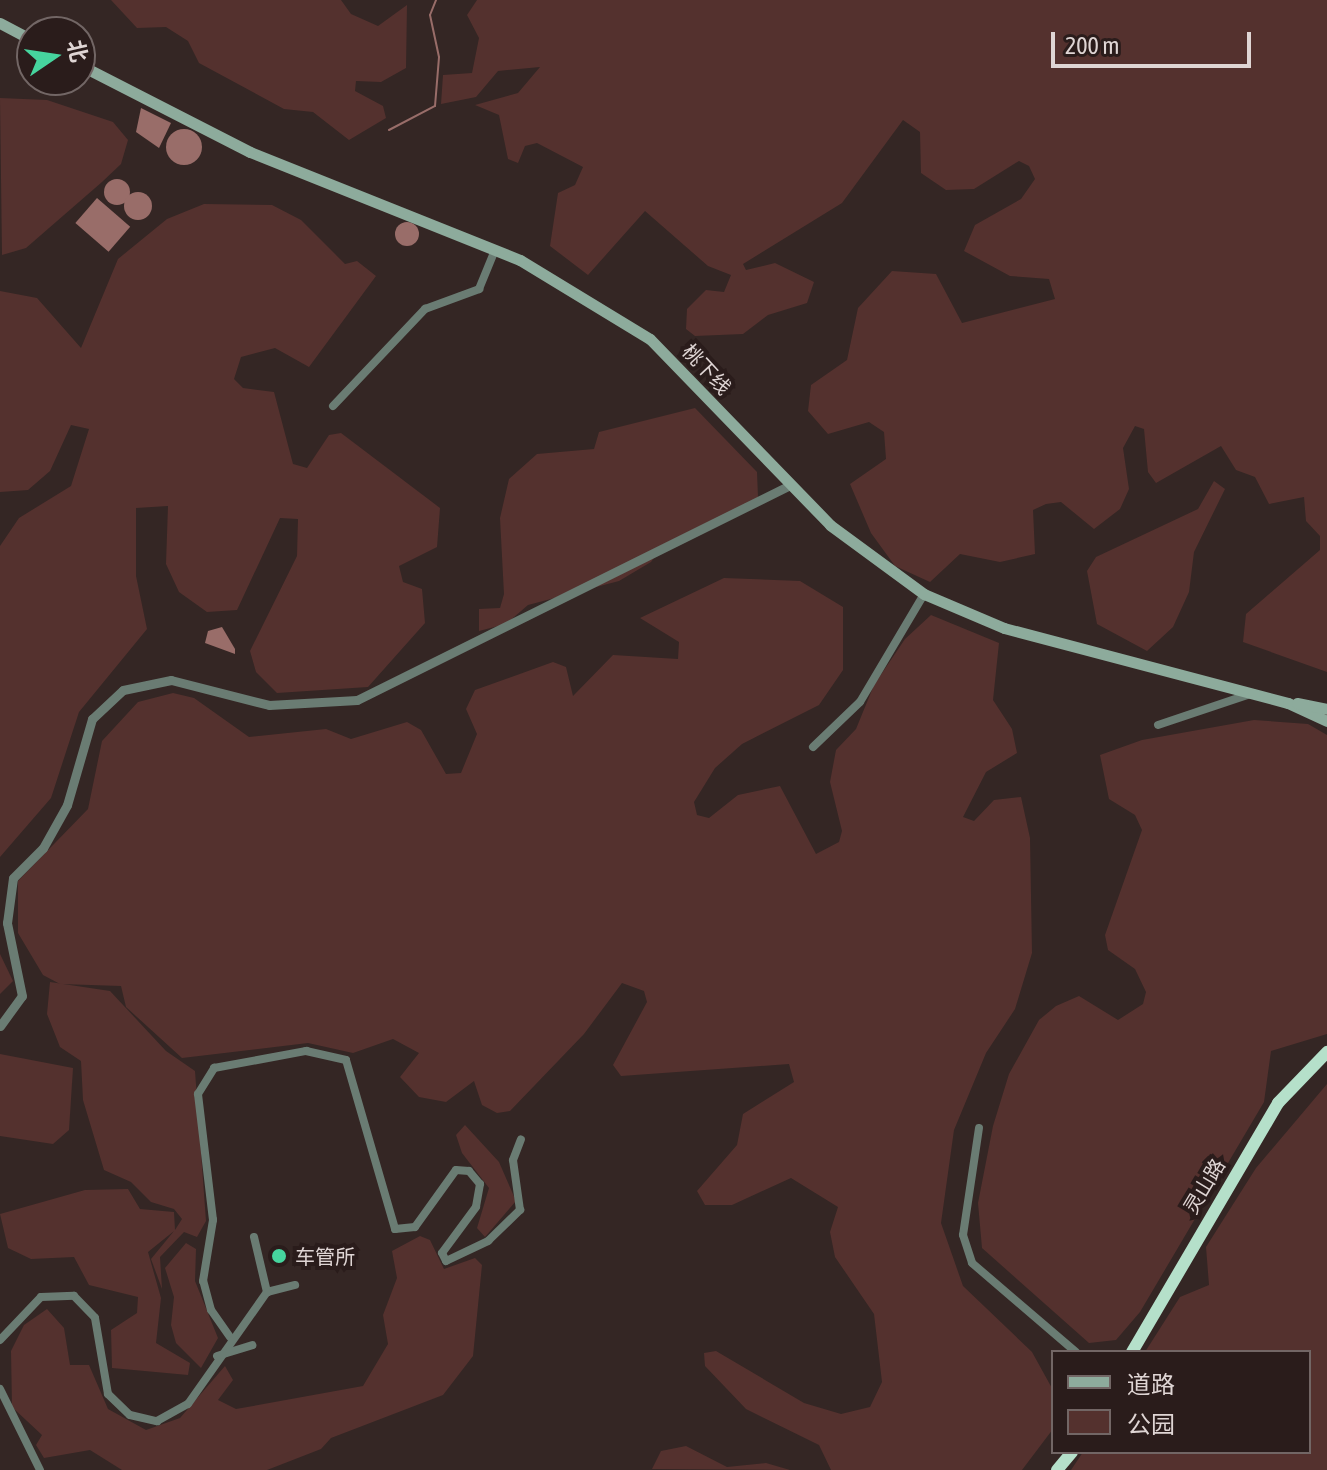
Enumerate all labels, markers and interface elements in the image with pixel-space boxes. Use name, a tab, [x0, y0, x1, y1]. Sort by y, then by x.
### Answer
north arrow	[16, 16, 96, 96]
scale bar	[1055, 16, 1255, 66]
text: 200 m	[1065, 32, 1119, 59]
text: 北	[62, 37, 93, 65]
street label: 桃下线	[678, 339, 736, 399]
street label: 灵山路	[1178, 1154, 1230, 1218]
place label: 车管所	[295, 1244, 355, 1268]
marker: 车管所	[270, 1247, 288, 1265]
legend	[1051, 1350, 1311, 1454]
text: 道路	[1127, 1371, 1175, 1398]
text: 公园	[1127, 1411, 1175, 1438]

